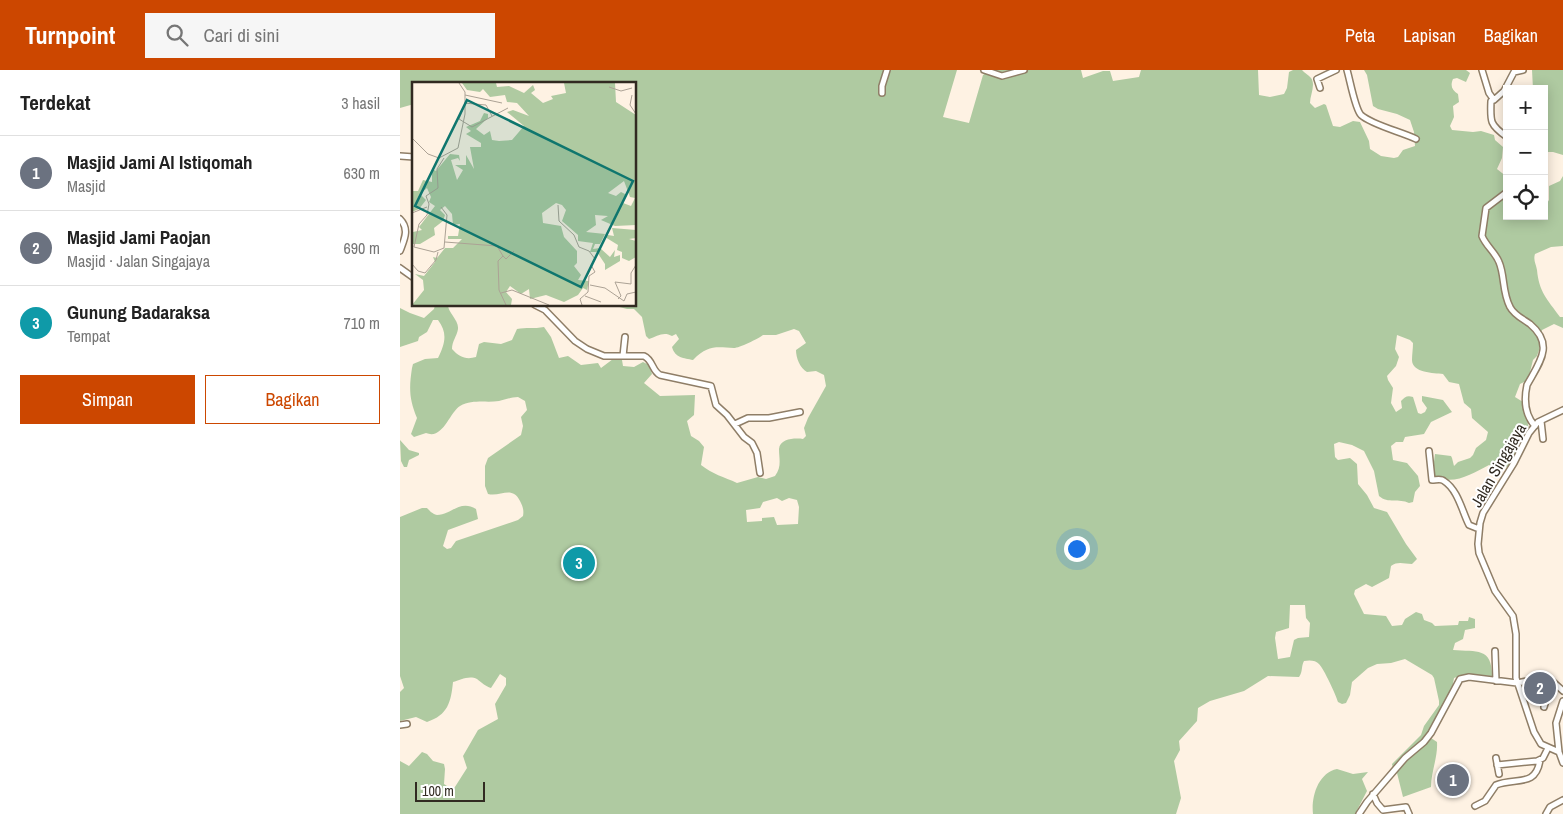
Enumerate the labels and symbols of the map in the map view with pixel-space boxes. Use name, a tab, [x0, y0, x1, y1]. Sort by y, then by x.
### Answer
inset map	[412, 82, 636, 306]
street label: Jalan Singajaya	[1465, 418, 1531, 511]
your location	[1064, 536, 1090, 562]
pin: 3	[563, 544, 595, 582]
pin: 2	[1524, 669, 1556, 707]
pin: 1	[1437, 761, 1469, 799]
scale bar	[415, 779, 485, 802]

